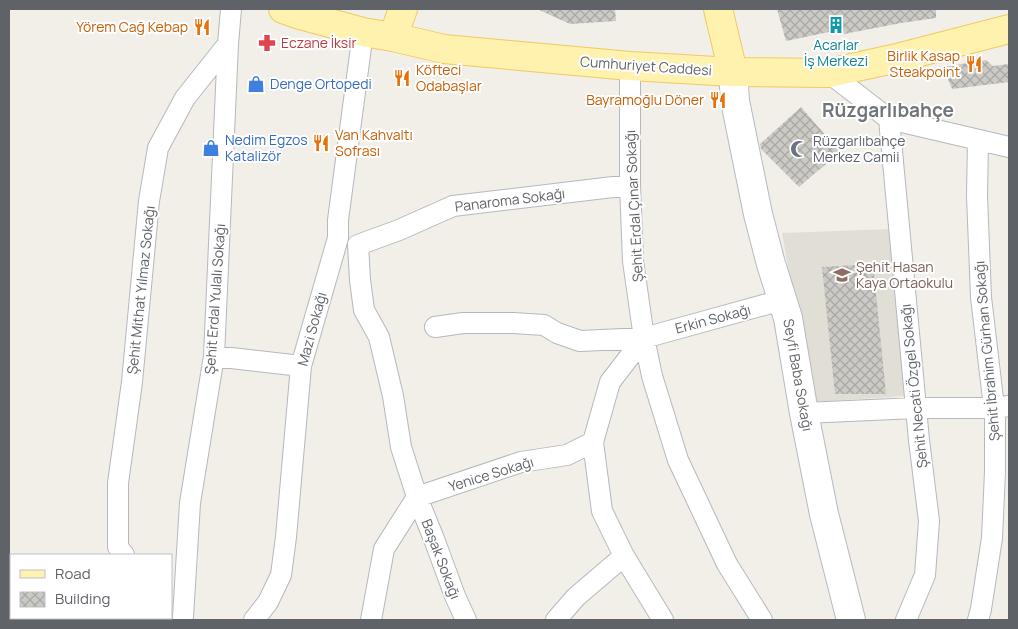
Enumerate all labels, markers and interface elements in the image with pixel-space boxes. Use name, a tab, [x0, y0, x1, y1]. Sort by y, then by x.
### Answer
building icon: Acarlar İş Merkezi	[826, 15, 846, 35]
place label: Yörem Cağ Kebap	[76, 17, 188, 36]
restaurant icon: Yörem Cağ Kebap	[192, 17, 212, 37]
pharmacy icon: Eczane İksir	[257, 33, 277, 53]
place label: Eczane İksir	[281, 33, 357, 52]
place label: Acarlar İş Merkezi	[804, 35, 868, 70]
place label: Birlik Kasap Steakpoint	[887, 46, 960, 81]
street label: Cumhuriyet Caddesi	[580, 51, 713, 80]
restaurant icon: Birlik Kasap Steakpoint	[964, 54, 984, 74]
place label: Köfteci Odabaşlar	[416, 60, 482, 95]
restaurant icon: Köfteci Odabaşlar	[392, 68, 412, 88]
shop icon: Denge Ortopedi	[246, 74, 266, 94]
place label: Denge Ortopedi	[270, 74, 372, 93]
place label: Bayramoğlu Döner	[586, 90, 704, 109]
restaurant icon: Bayramoğlu Döner	[708, 90, 728, 110]
district label: Rüzgarlıbahçe	[822, 97, 954, 123]
place label: Van Kahvaltı Sofrası	[335, 125, 413, 160]
place label: Nedim Egzos Katalizör	[225, 130, 308, 165]
street label: Şehit Erdal Çınar Sokağı	[620, 130, 647, 283]
place label: Rüzgarlıbahçe Merkez Camii	[813, 131, 905, 166]
restaurant icon: Van Kahvaltı Sofrası	[311, 133, 331, 153]
shop icon: Nedim Egzos Katalizör	[201, 138, 221, 158]
mosque icon: Rüzgarlıbahçe Merkez Camii	[789, 139, 809, 159]
street label: Panaroma Sokağı	[454, 183, 566, 216]
street label: Şehit Mithat Yılmaz Sokağı	[122, 205, 159, 375]
street label: Şehit Erdal Yulalı Sokağı	[200, 223, 229, 375]
place label: Şehit Hasan Kaya Ortaokulu	[856, 257, 953, 292]
street label: Şehit İbrahim Gürhan Sokağı	[969, 260, 1004, 442]
school or university icon: Şehit Hasan Kaya Ortaokulu	[832, 265, 852, 285]
street label: Mazi Sokağı	[292, 290, 331, 368]
street label: Erkin Sokağı	[673, 299, 753, 338]
street label: Şehit Necati Özgel Sokağı	[895, 303, 932, 469]
street label: Seyfi Baba Sokağı	[779, 317, 818, 433]
street label: Yenice Sokağı	[446, 452, 536, 495]
street label: Başak Sokağı	[417, 516, 465, 602]
legend	[10, 554, 172, 619]
text: Road	[55, 563, 91, 584]
text: Building	[55, 588, 110, 609]

